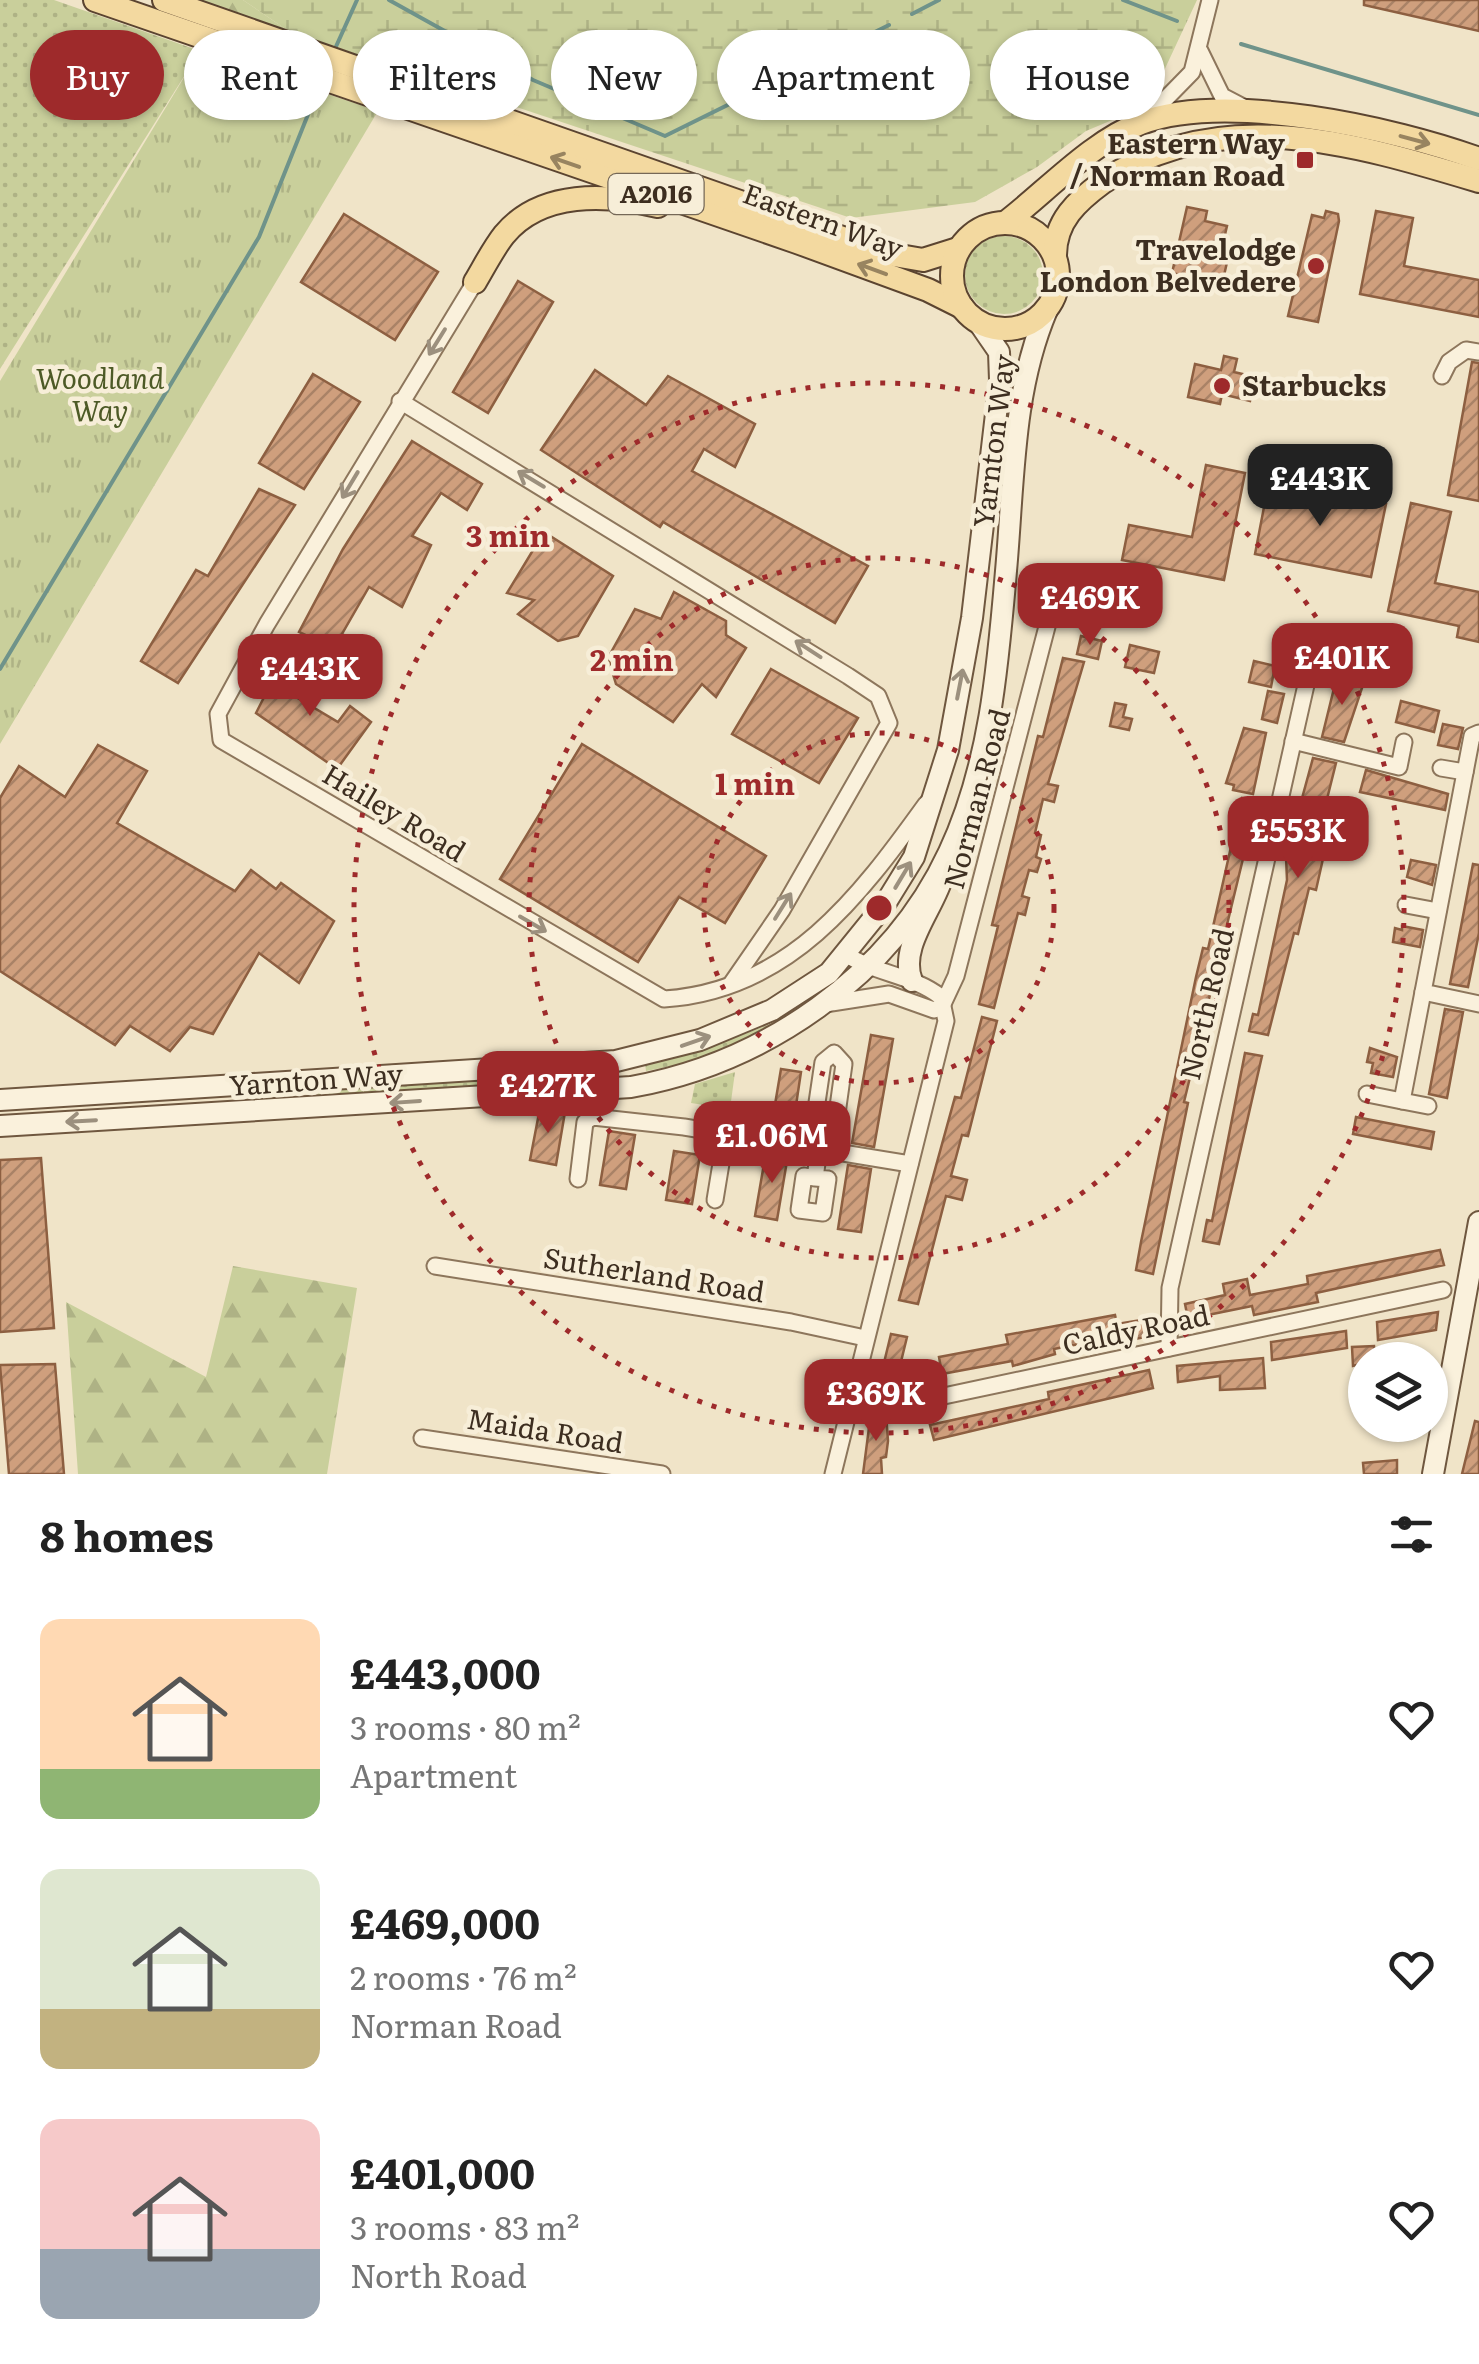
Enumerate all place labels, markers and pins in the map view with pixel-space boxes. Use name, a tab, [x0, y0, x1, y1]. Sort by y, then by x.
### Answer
place label: Eastern Way / Norman Road	[1070, 121, 1286, 195]
marker: Eastern Way / Norman Road	[1294, 149, 1316, 171]
place label: Travelodge London Belvedere	[1039, 227, 1296, 301]
marker: Travelodge London Belvedere	[1305, 255, 1327, 277]
place label: Starbucks	[1242, 363, 1386, 405]
marker: Starbucks	[1211, 375, 1233, 397]
pin: £443K	[1250, 444, 1390, 529]
pin: £469K	[1020, 563, 1160, 648]
pin: £401K	[1272, 623, 1412, 708]
pin: £443K	[240, 634, 380, 719]
pin: £553K	[1228, 796, 1368, 881]
centre of rings	[861, 890, 897, 926]
pin: £427K	[478, 1051, 618, 1136]
pin: £1.06M	[691, 1101, 853, 1186]
pin: £369K	[806, 1359, 946, 1444]

